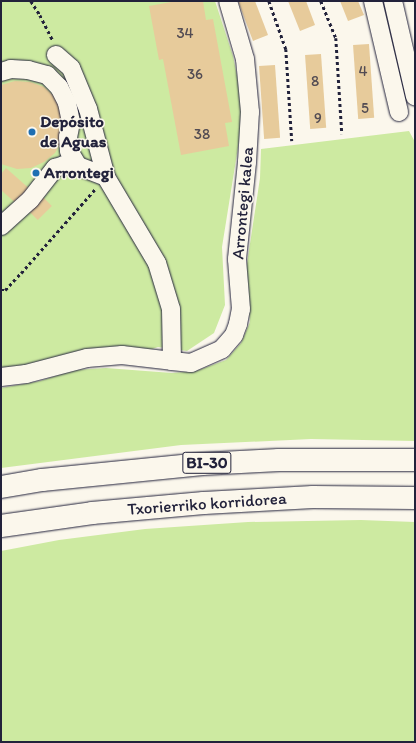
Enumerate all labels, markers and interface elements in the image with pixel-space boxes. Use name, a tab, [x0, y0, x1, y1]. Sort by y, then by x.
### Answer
house number: 34	[176, 25, 194, 43]
house number: 4	[358, 63, 368, 81]
house number: 36	[187, 66, 203, 84]
house number: 8	[311, 73, 319, 91]
house number: 5	[361, 100, 369, 118]
house number: 9	[314, 110, 322, 128]
place label: Depósito de Aguas	[40, 112, 106, 152]
house number: 38	[194, 126, 210, 144]
marker: Depósito de Aguas	[27, 127, 37, 137]
street label: Arrontegi kalea	[228, 146, 258, 260]
place label: Arrontegi	[44, 163, 114, 183]
marker: Arrontegi	[31, 168, 41, 178]
road number: BI-30	[182, 449, 232, 477]
street label: Txorierriko korridorea	[127, 488, 287, 520]

